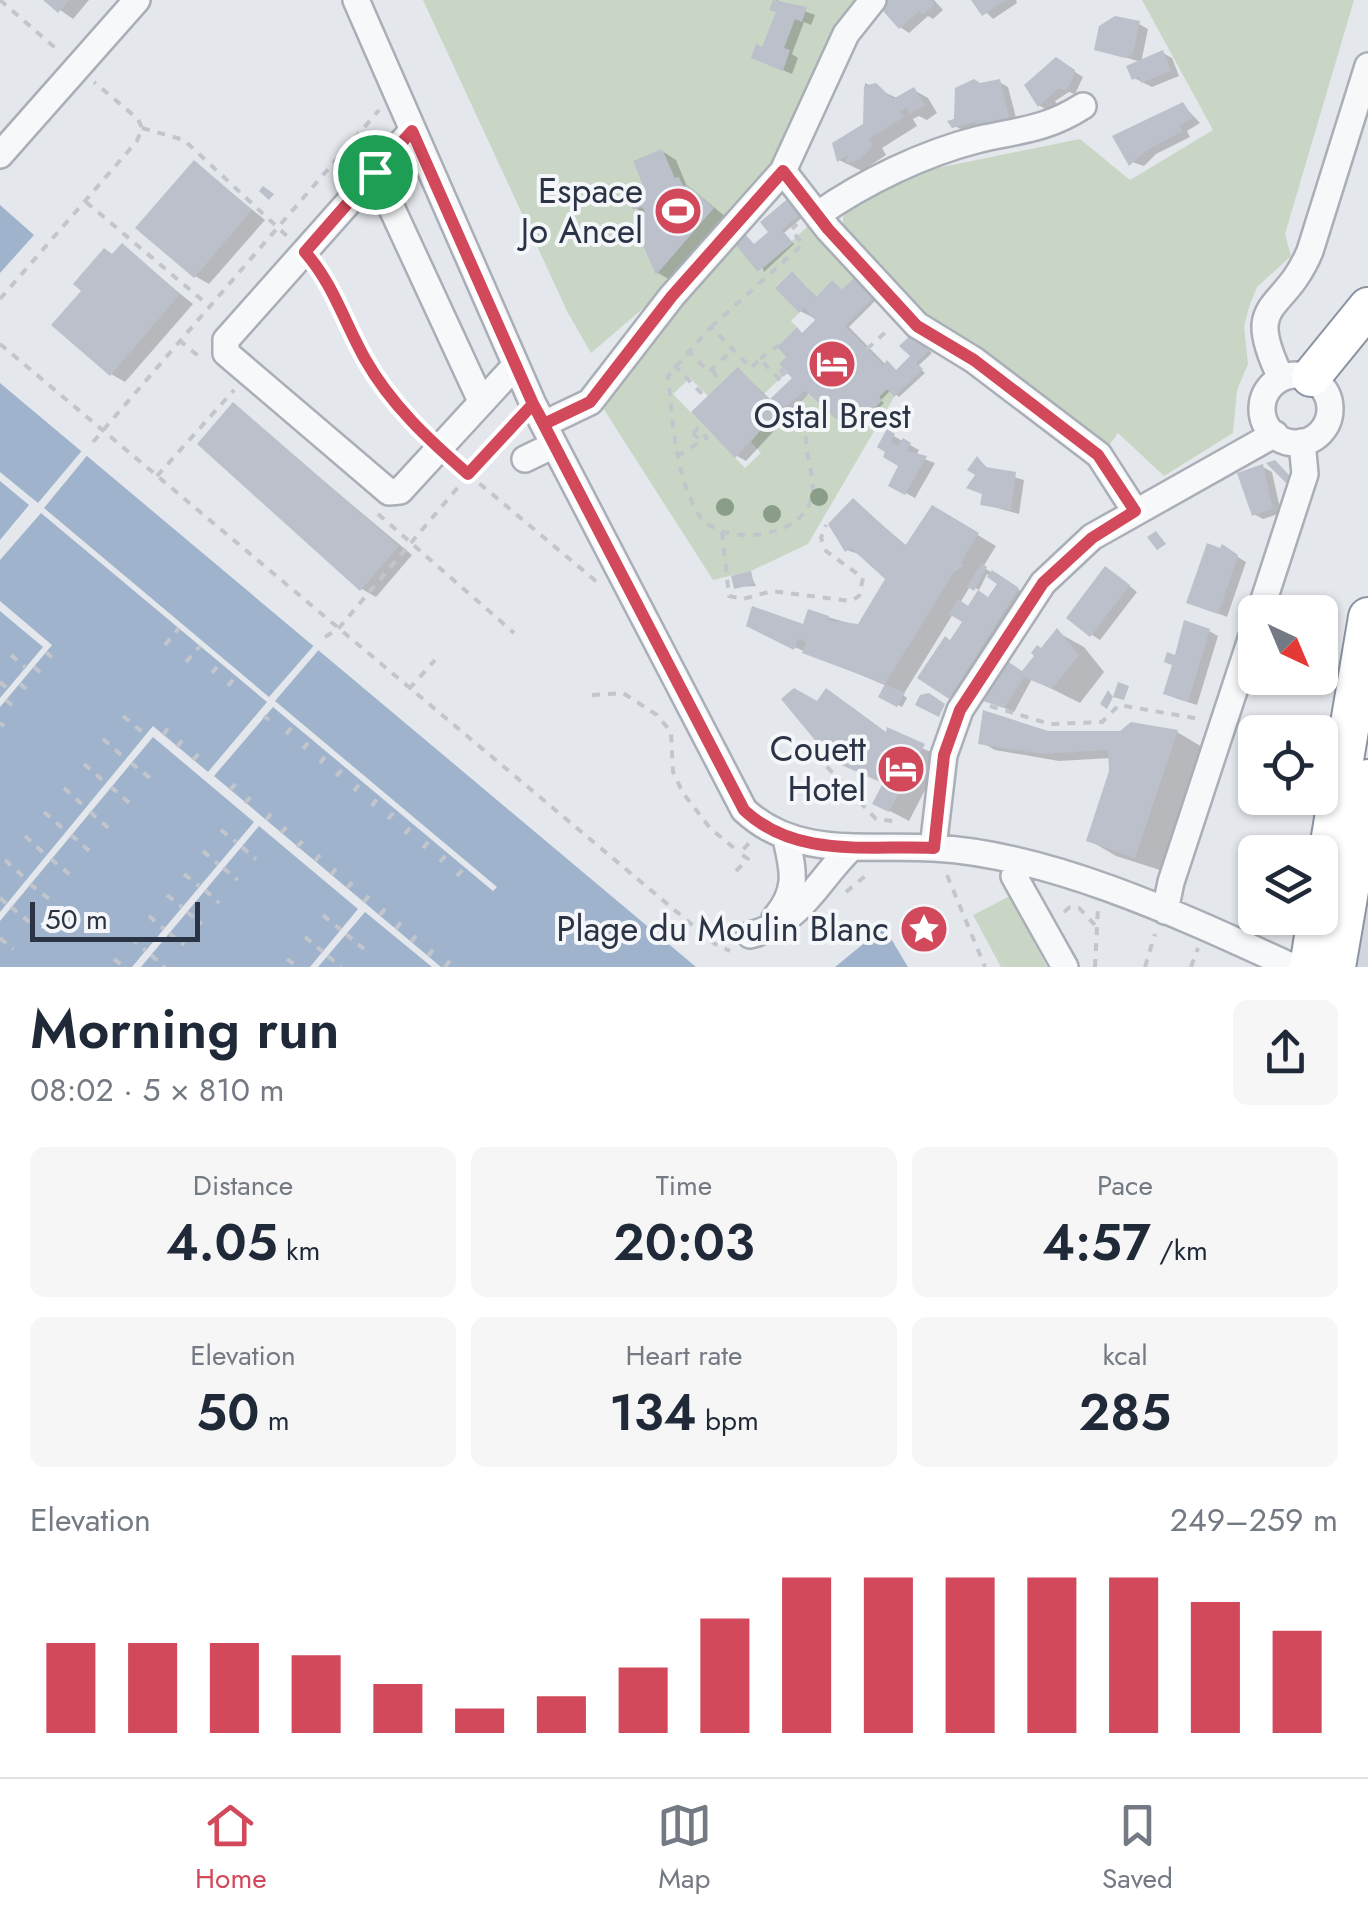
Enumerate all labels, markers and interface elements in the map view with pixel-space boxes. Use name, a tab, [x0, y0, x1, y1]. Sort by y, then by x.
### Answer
pin	[333, 130, 418, 215]
icon: arrive	[348, 145, 403, 200]
place label: Espace Jo Ancel	[517, 166, 643, 256]
sports icon: Espace Jo Ancel	[652, 185, 704, 237]
hotel icon: Ostal Brest	[806, 338, 858, 390]
place label: Ostal Brest	[753, 391, 911, 441]
north arrow	[1238, 595, 1338, 695]
map controls	[1238, 595, 1338, 935]
button: locate	[1238, 715, 1338, 815]
place label: Couett Hotel	[770, 724, 867, 814]
hotel icon: Couett Hotel	[875, 743, 927, 795]
button: layers	[1238, 835, 1338, 935]
scale bar	[30, 897, 200, 941]
text: 50 m	[45, 899, 108, 940]
place icon: Plage du Moulin Blanc	[898, 903, 950, 955]
place label: Plage du Moulin Blanc	[556, 904, 889, 954]
text: Morning run	[30, 989, 340, 1069]
button: share	[1233, 1000, 1338, 1105]
text: 08:02 · 5 × 810 m	[30, 1067, 284, 1113]
text: Distance	[193, 1165, 293, 1206]
text: Time	[656, 1165, 712, 1206]
text: Pace	[1097, 1165, 1153, 1206]
text: 4.05	[166, 1206, 278, 1279]
text: 20:03	[613, 1206, 755, 1279]
text: 4:57	[1042, 1206, 1151, 1279]
text: km	[278, 1230, 320, 1271]
text: /km	[1151, 1230, 1208, 1271]
text: Elevation	[190, 1335, 296, 1376]
text: Heart rate	[626, 1335, 742, 1376]
text: kcal	[1102, 1335, 1148, 1376]
text: 50	[196, 1376, 259, 1449]
text: 134	[609, 1376, 697, 1449]
text: 285	[1079, 1376, 1171, 1449]
text: m	[259, 1400, 290, 1441]
text: bpm	[697, 1400, 759, 1441]
text: Elevation	[30, 1497, 151, 1543]
text: 249–259 m	[1170, 1497, 1338, 1543]
tab: Home	[195, 1798, 267, 1899]
tab: Map	[657, 1798, 712, 1899]
tab: Saved	[1102, 1798, 1173, 1899]

